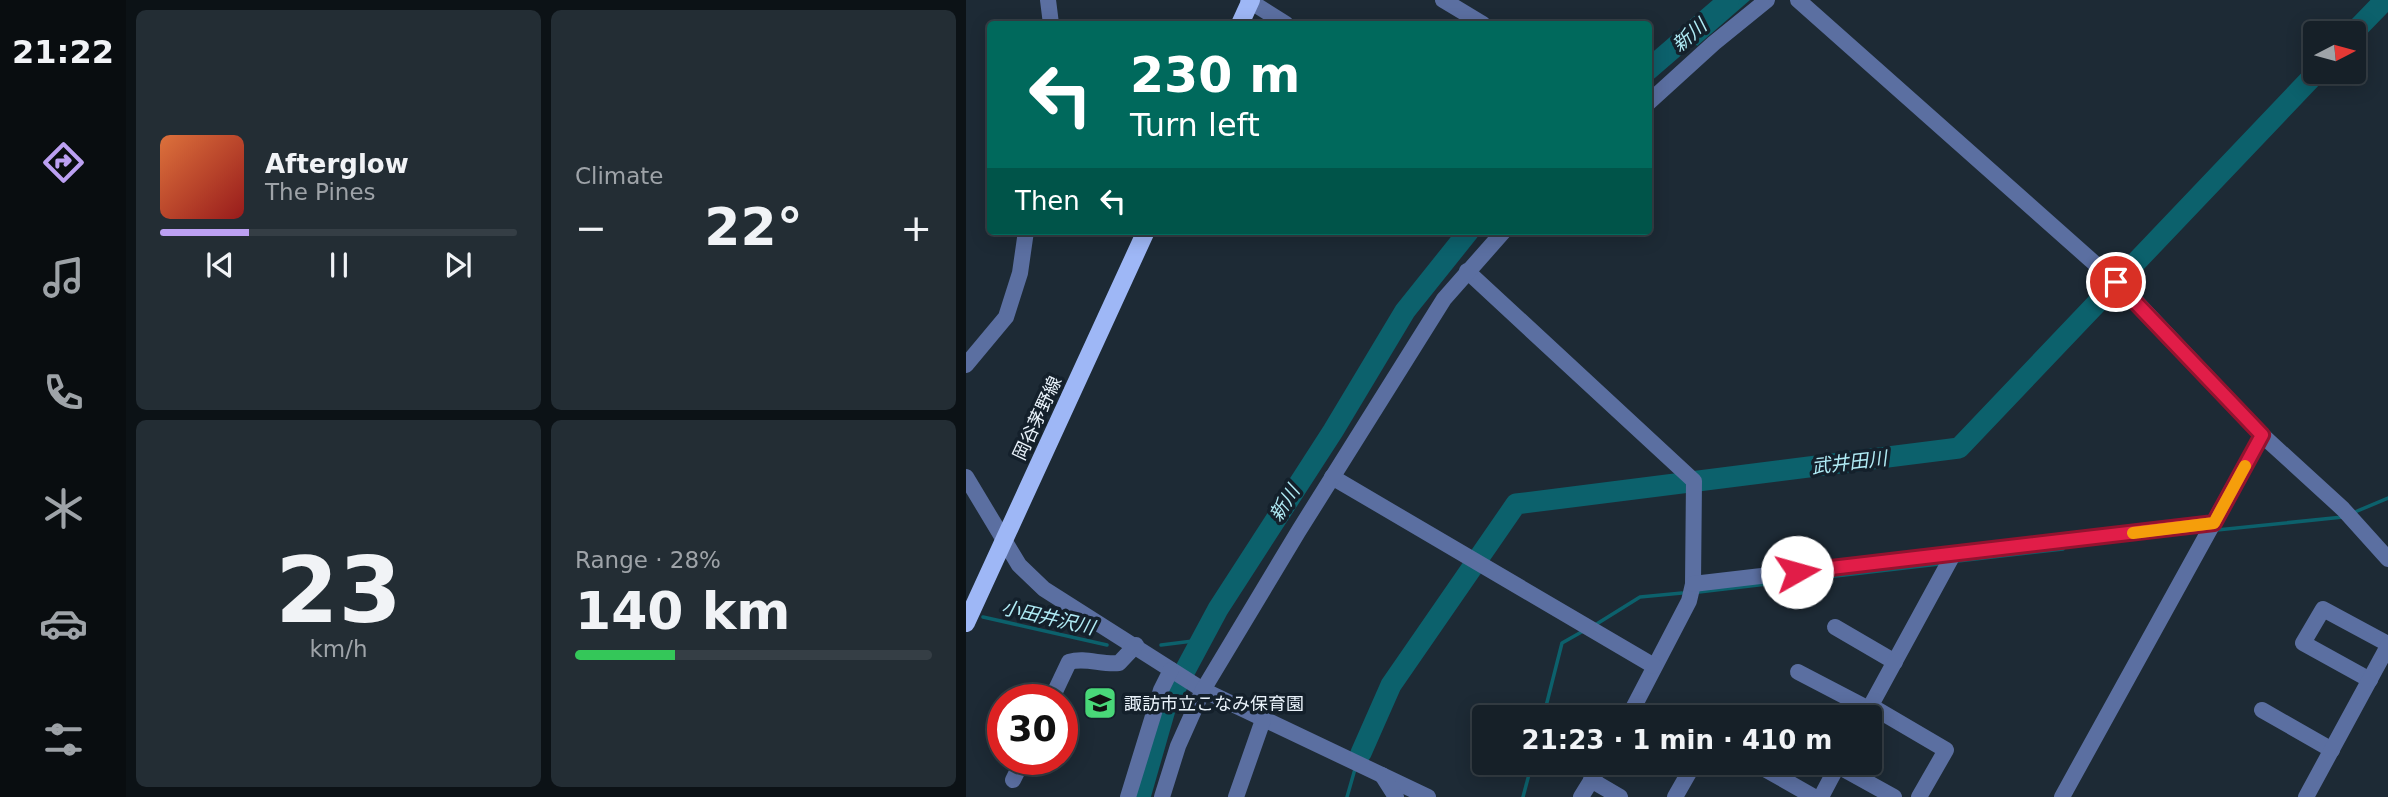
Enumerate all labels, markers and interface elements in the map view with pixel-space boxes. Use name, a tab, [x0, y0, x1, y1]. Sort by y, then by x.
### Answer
water label: 新川	[1667, 13, 1712, 56]
north arrow	[2303, 21, 2366, 84]
map controls	[2303, 21, 2366, 84]
text: 21:22	[12, 33, 114, 71]
text: 230 m	[1130, 47, 1300, 104]
icon: left	[1015, 49, 1106, 140]
text: Turn left	[1130, 106, 1260, 144]
icon: directions	[39, 138, 88, 187]
text: Afterglow	[265, 149, 409, 179]
text: Climate	[575, 163, 664, 189]
text: The Pines	[265, 179, 376, 205]
icon: left	[1094, 182, 1132, 220]
text: Then	[1015, 186, 1080, 216]
text: 22°	[704, 197, 803, 257]
text: −	[575, 206, 607, 250]
text: +	[900, 206, 932, 250]
icon: previous	[201, 246, 239, 284]
icon: pause	[320, 246, 358, 284]
icon: next	[439, 246, 477, 284]
pin	[2086, 252, 2146, 312]
icon: music	[39, 253, 88, 302]
icon: arrive	[2097, 263, 2135, 301]
icon: phone	[39, 368, 88, 417]
street label: 岡谷茅野線	[1008, 373, 1066, 463]
water label: 武井田川	[1810, 446, 1890, 478]
water label: 新川	[1265, 479, 1304, 525]
icon: climate	[39, 484, 88, 533]
position arrow	[1760, 535, 1834, 609]
text: 23	[275, 538, 402, 643]
text: Range · 28%	[575, 547, 721, 573]
text: 140 km	[575, 581, 790, 641]
water label: 小田井沢川	[999, 596, 1099, 639]
icon: car	[39, 599, 88, 648]
text: km/h	[309, 636, 368, 662]
speed limit sign: 30	[987, 684, 1078, 775]
school or university icon: 諏訪市立こなみ保育園	[1081, 684, 1119, 722]
place label: 諏訪市立こなみ保育園	[1124, 693, 1304, 714]
icon: filters	[39, 715, 88, 764]
text: 21:23 · 1 min · 410 m	[1522, 725, 1832, 755]

